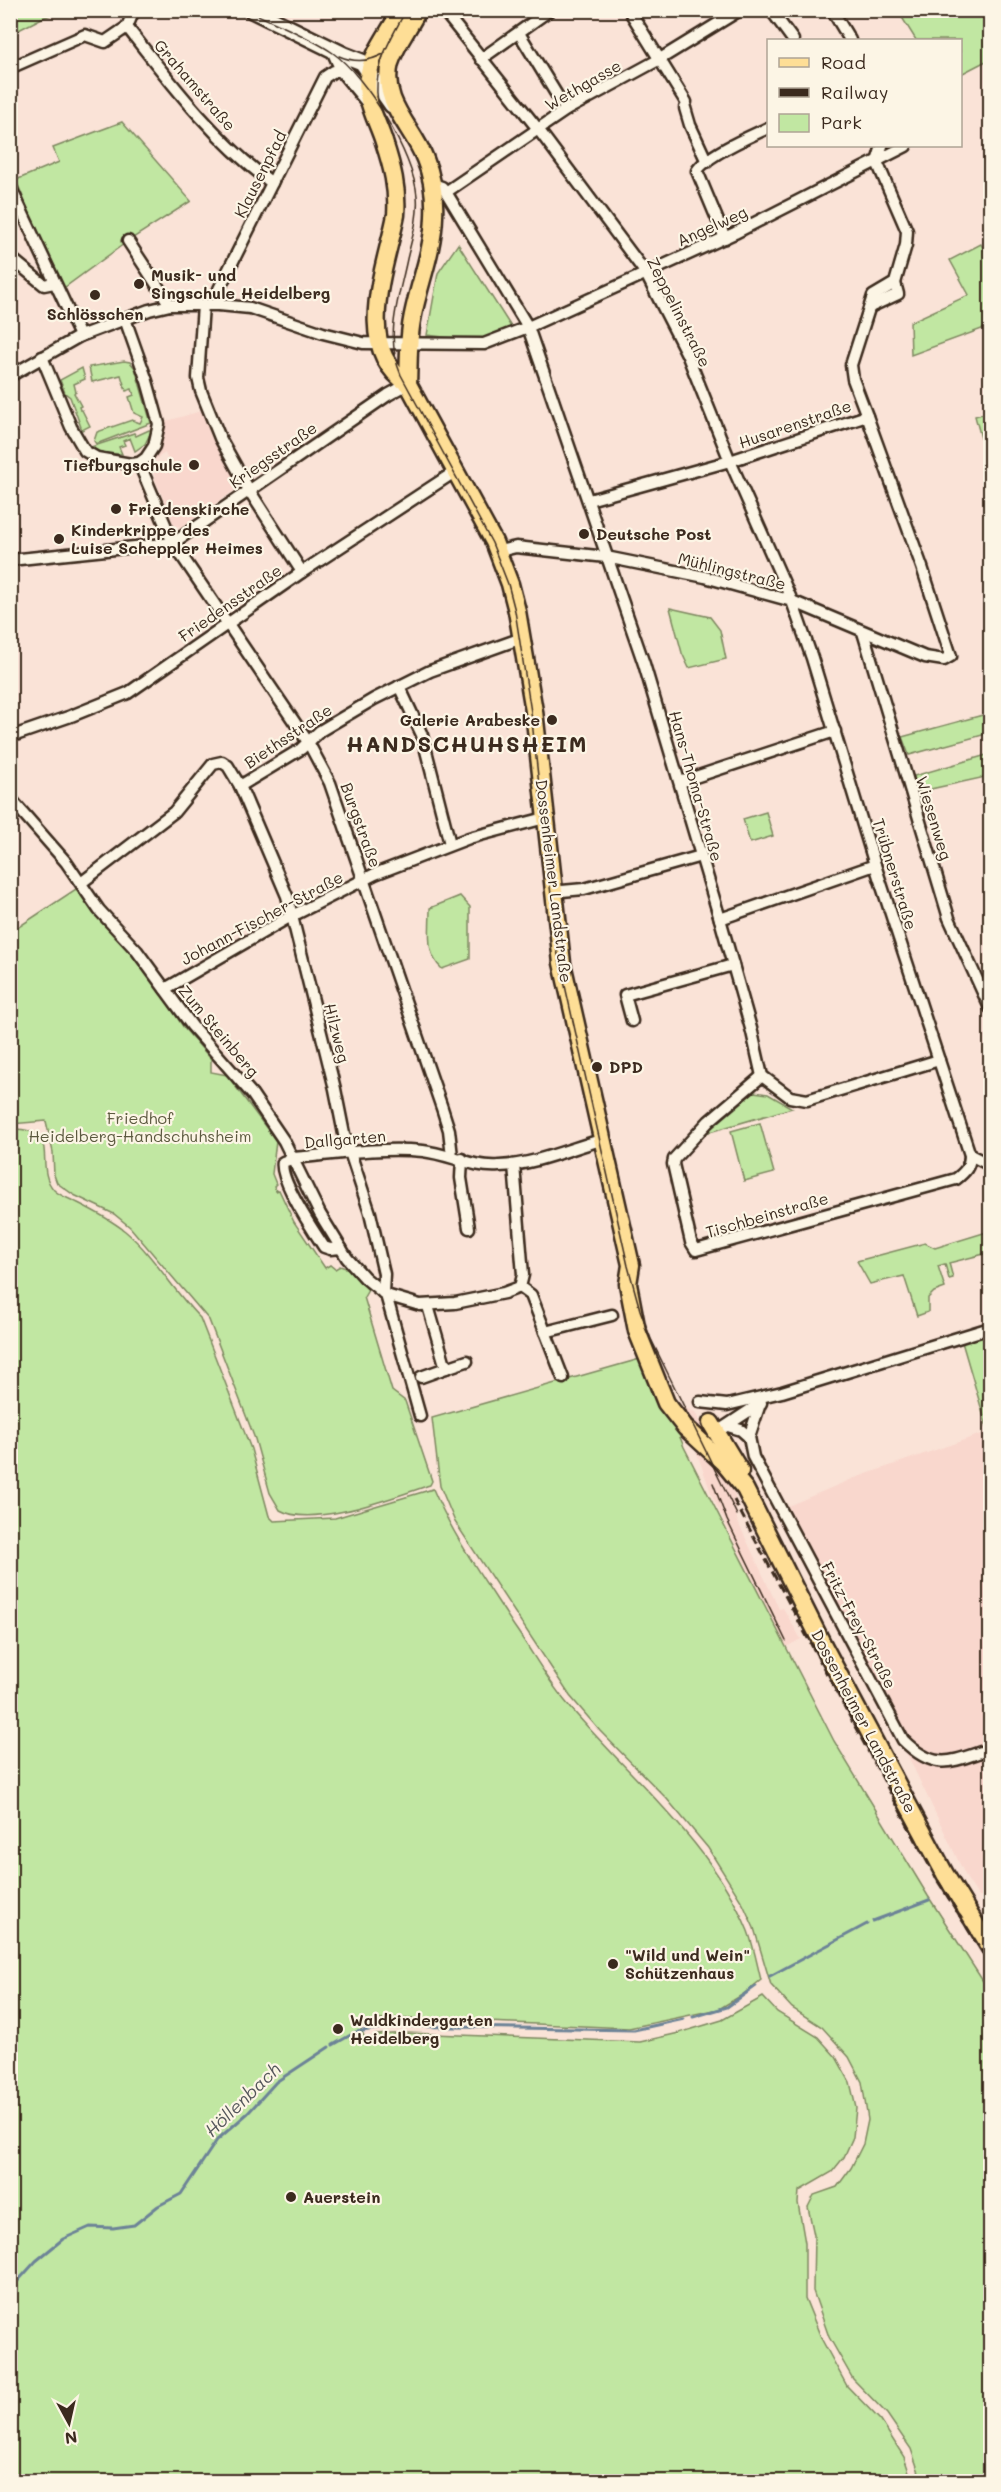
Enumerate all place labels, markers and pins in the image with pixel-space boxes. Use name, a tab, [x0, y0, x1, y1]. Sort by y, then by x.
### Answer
place label: Musik- und Singschule Heidelberg	[151, 264, 330, 303]
marker: Musik- und Singschule Heidelberg	[132, 277, 146, 291]
marker: Schlösschen	[88, 288, 102, 302]
place label: Schlösschen	[47, 303, 143, 324]
place label: Tiefburgschule	[64, 454, 182, 475]
marker: Tiefburgschule	[187, 458, 201, 472]
place label: Friedenskirche	[128, 498, 249, 519]
marker: Friedenskirche	[109, 502, 123, 516]
place label: Kinderkrippe des Luise Scheppler Heimes	[71, 519, 263, 558]
place label: Deutsche Post	[596, 523, 711, 544]
marker: Deutsche Post	[577, 527, 591, 541]
marker: Kinderkrippe des Luise Scheppler Heimes	[52, 532, 66, 546]
place label: Galerie Arabeske	[400, 709, 540, 730]
marker: Galerie Arabeske	[545, 713, 559, 727]
place label: DPD	[609, 1056, 643, 1077]
marker: DPD	[590, 1060, 604, 1074]
place label: "Wild und Wein" Schützenhaus	[625, 1944, 750, 1983]
marker: "Wild und Wein" Schützenhaus	[606, 1957, 620, 1971]
place label: Waldkindergarten Heidelberg	[350, 2009, 493, 2048]
marker: Waldkindergarten Heidelberg	[331, 2022, 345, 2036]
place label: Auerstein	[303, 2186, 381, 2207]
marker: Auerstein	[284, 2190, 298, 2204]

